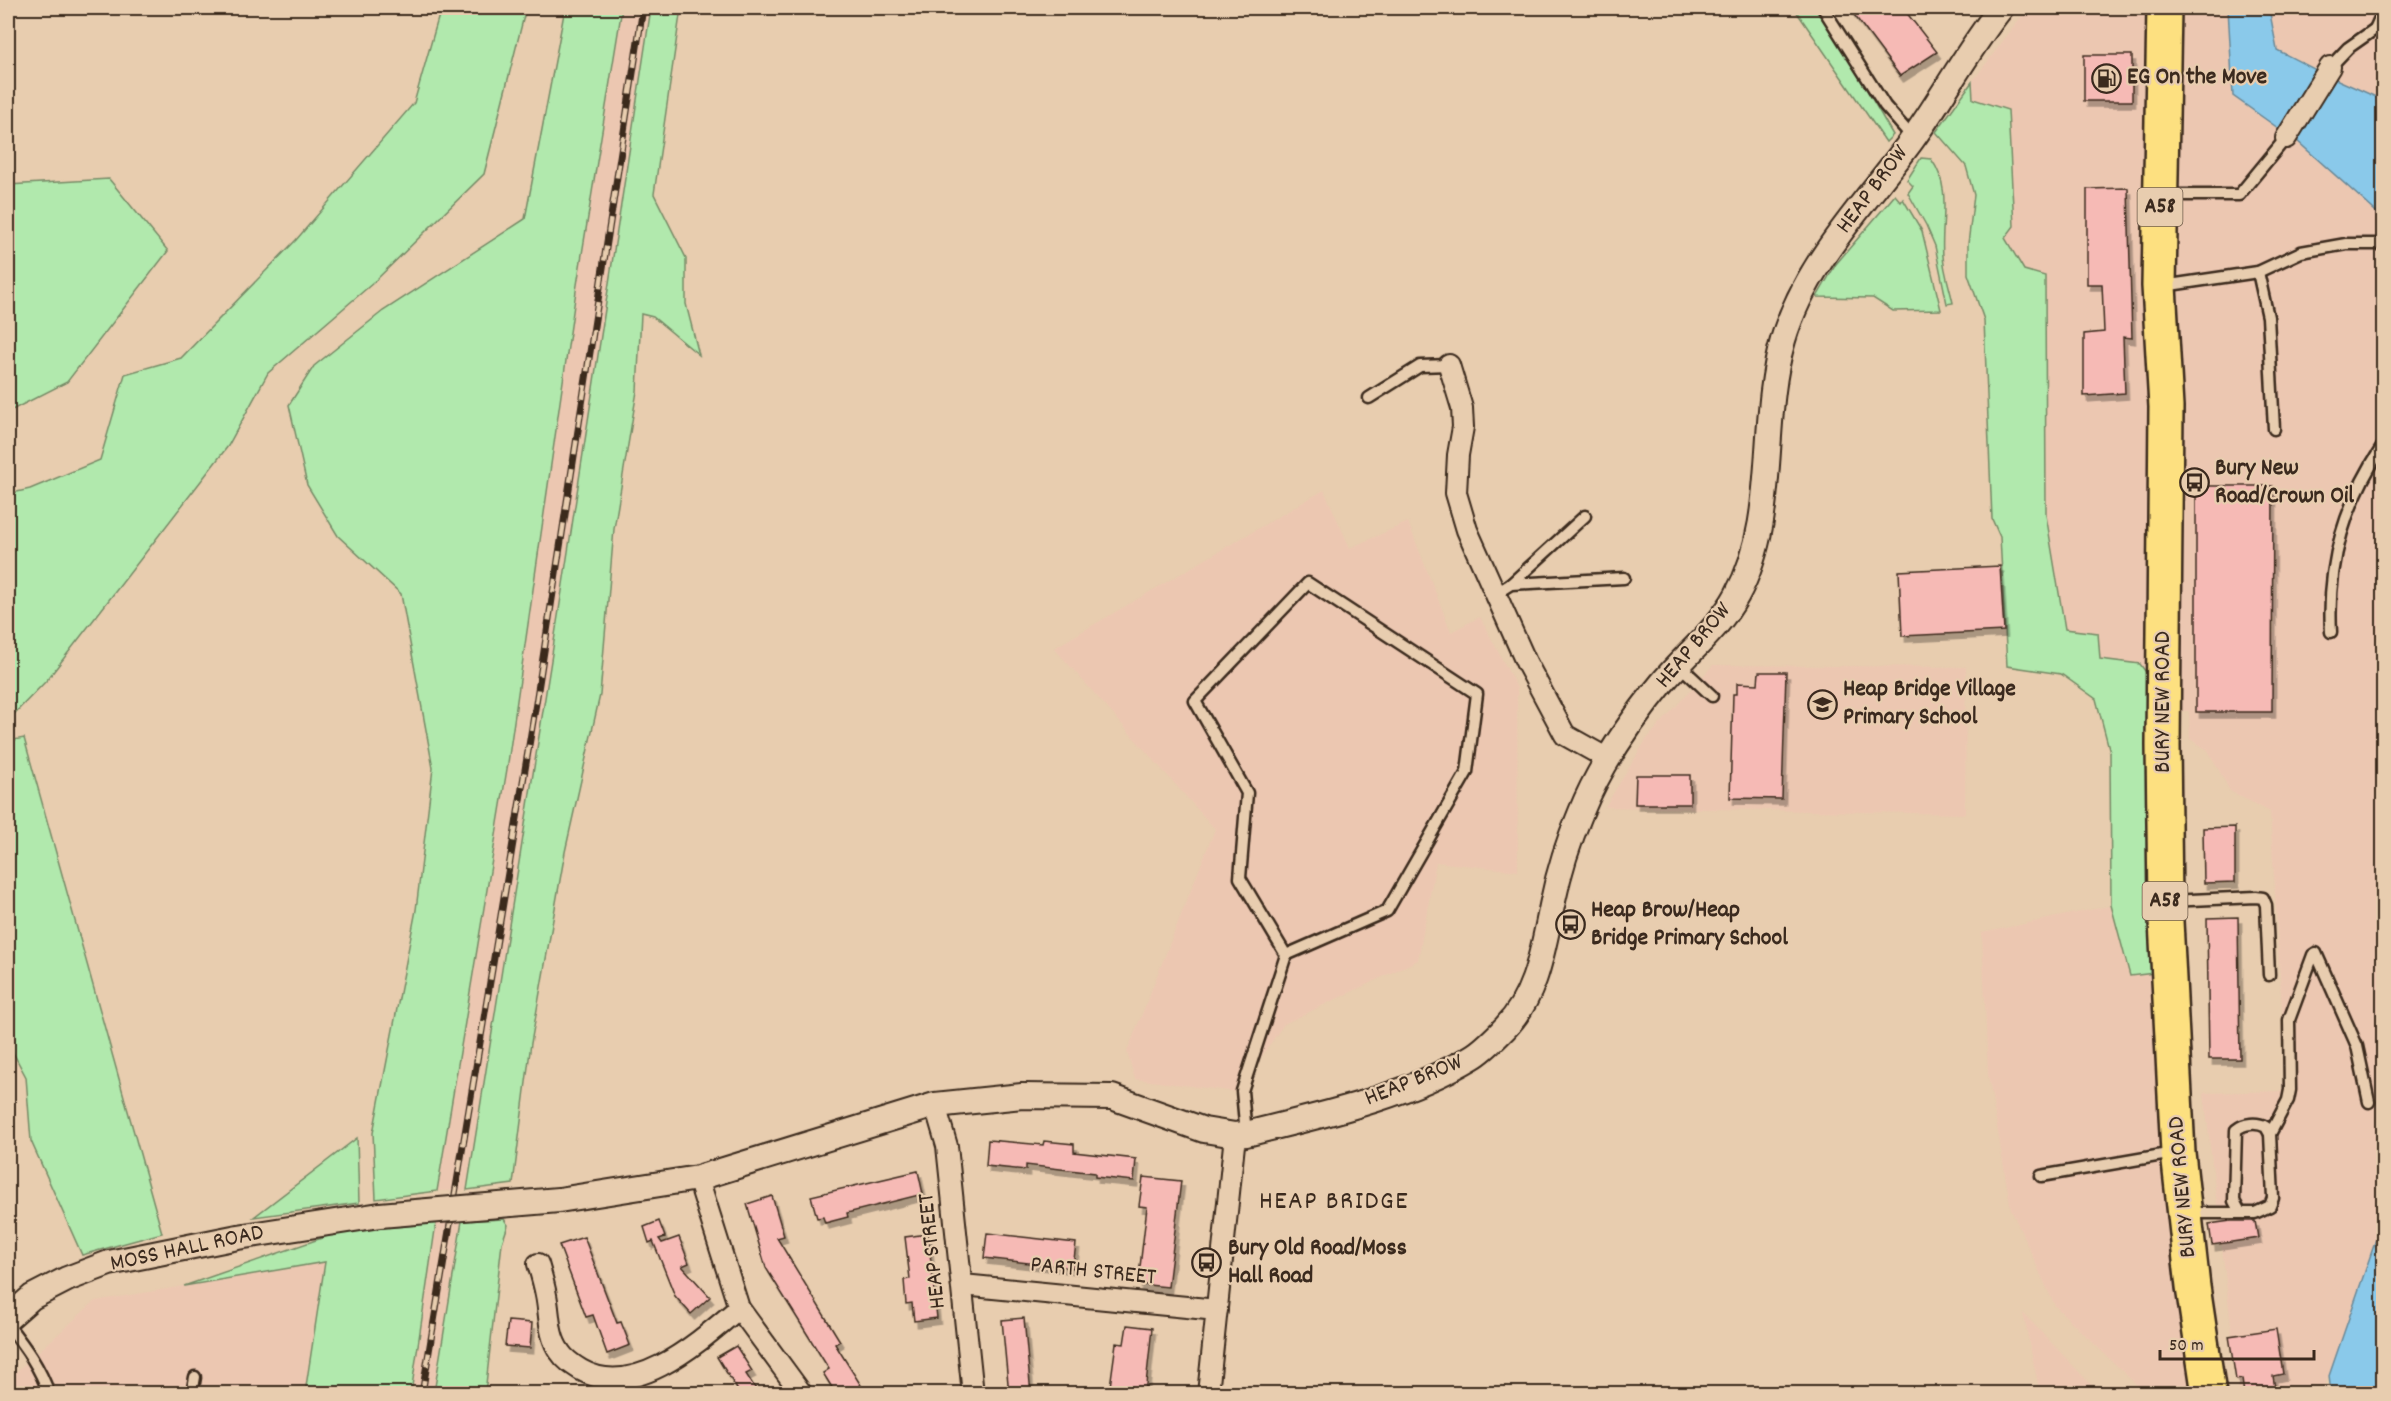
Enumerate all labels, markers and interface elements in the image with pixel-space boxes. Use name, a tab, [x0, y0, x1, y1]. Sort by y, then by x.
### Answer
place label: EG On the Move	[2127, 61, 2268, 95]
fuel station icon: EG On the Move	[2090, 62, 2122, 94]
street label: HEAP BROW	[1828, 138, 1918, 241]
road number: A58	[2138, 188, 2182, 226]
place label: Bury New Road/Crown Oil	[2215, 452, 2354, 514]
bus stop icon: Bury New Road/Crown Oil	[2178, 467, 2210, 499]
street label: HEAP BROW	[1648, 595, 1740, 696]
street label: BURY NEW ROAD	[2147, 631, 2181, 773]
place label: Heap Bridge Village Primary School	[1843, 673, 2016, 735]
school or university icon: Heap Bridge Village Primary School	[1806, 688, 1838, 720]
road number: A58	[2142, 882, 2188, 920]
place label: Heap Brow/Heap Bridge Primary School	[1591, 894, 1788, 956]
bus stop icon: Heap Brow/Heap Bridge Primary School	[1554, 909, 1586, 941]
street label: HEAP BROW	[1360, 1046, 1468, 1116]
street label: BURY NEW ROAD	[2160, 1115, 2206, 1259]
district label: HEAP BRIDGE	[1259, 1183, 1409, 1222]
street label: HEAP STREET	[910, 1191, 956, 1310]
street label: MOSS HALL ROAD	[107, 1216, 267, 1282]
place label: Bury Old Road/Moss Hall Road	[1228, 1232, 1407, 1294]
bus stop icon: Bury Old Road/Moss Hall Road	[1191, 1247, 1223, 1279]
street label: PARTH STREET	[1028, 1248, 1158, 1296]
scale bar	[2160, 1323, 2314, 1361]
text: 50 m	[2169, 1334, 2204, 1359]

